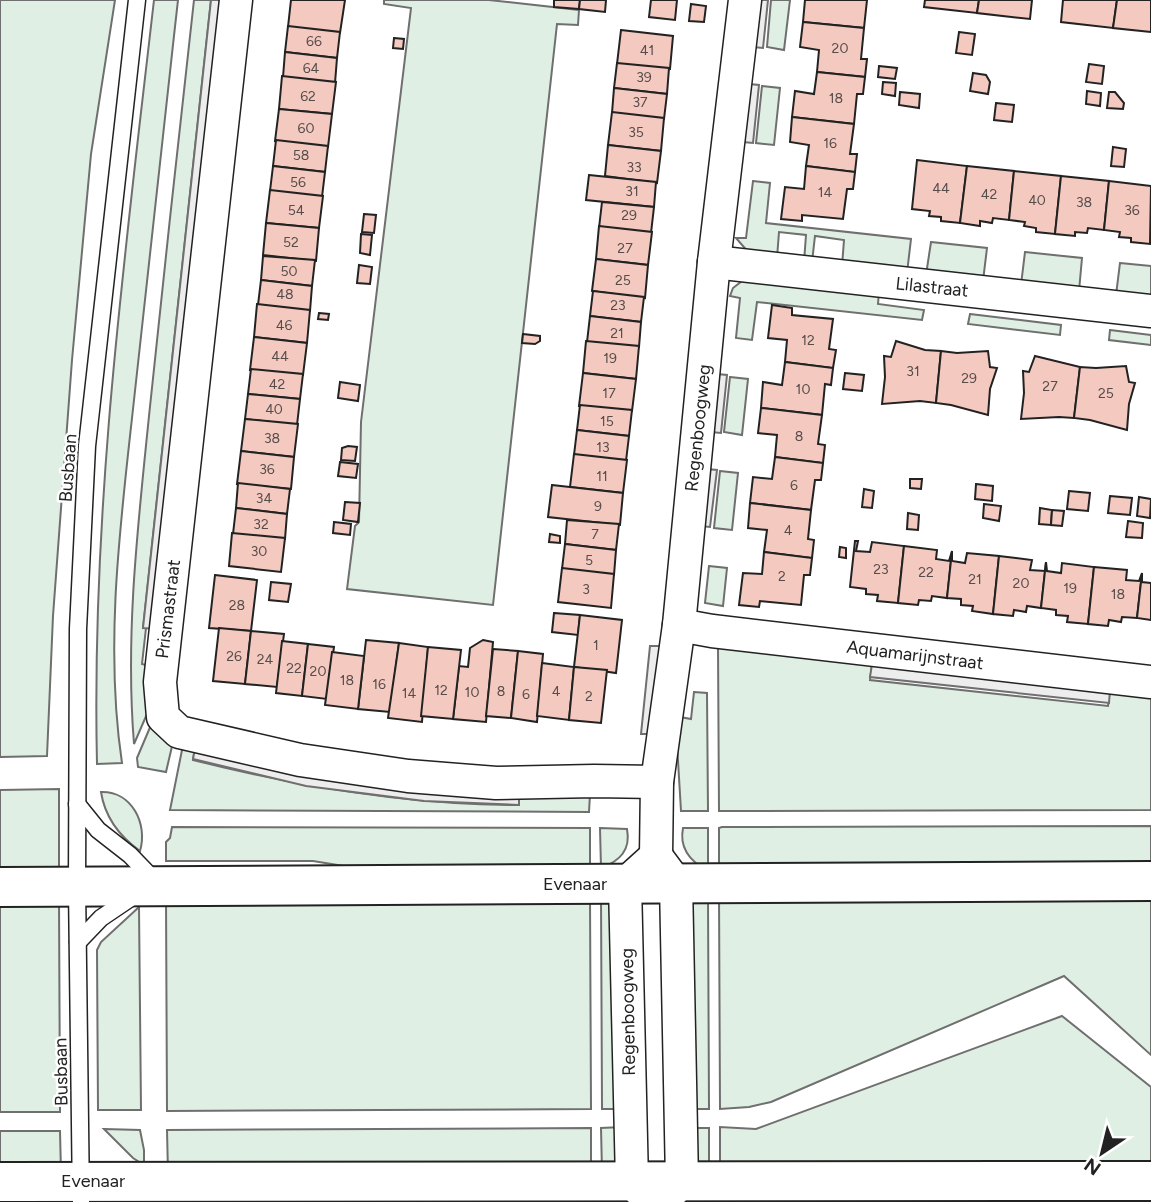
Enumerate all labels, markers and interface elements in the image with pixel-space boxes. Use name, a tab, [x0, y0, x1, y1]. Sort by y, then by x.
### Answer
house number: 66	[306, 33, 322, 50]
house number: 20	[832, 40, 848, 57]
house number: 41	[640, 42, 654, 59]
house number: 64	[303, 60, 320, 77]
house number: 39	[636, 69, 652, 86]
house number: 62	[300, 88, 316, 105]
house number: 18	[829, 90, 843, 107]
house number: 37	[632, 94, 648, 111]
house number: 60	[298, 120, 314, 137]
house number: 35	[628, 124, 644, 141]
house number: 16	[823, 135, 837, 152]
house number: 58	[293, 147, 309, 164]
house number: 33	[626, 159, 642, 176]
house number: 56	[290, 174, 306, 191]
house number: 44	[932, 180, 950, 197]
house number: 31	[625, 183, 639, 200]
house number: 14	[818, 184, 833, 201]
house number: 42	[981, 186, 997, 203]
house number: 40	[1028, 192, 1046, 209]
house number: 38	[1076, 194, 1092, 211]
house number: 54	[288, 202, 305, 219]
house number: 36	[1124, 202, 1140, 219]
house number: 29	[621, 207, 637, 224]
house number: 52	[283, 234, 299, 251]
house number: 27	[617, 240, 633, 257]
house number: 50	[280, 263, 298, 280]
house number: 25	[615, 272, 631, 289]
street label: Lilastraat	[894, 272, 970, 302]
house number: 48	[276, 286, 294, 303]
house number: 23	[610, 297, 626, 314]
house number: 46	[276, 317, 292, 334]
house number: 21	[610, 325, 624, 342]
house number: 12	[801, 332, 815, 349]
house number: 44	[271, 348, 289, 365]
house number: 19	[603, 350, 617, 367]
street label: Regenboogweg	[680, 363, 716, 493]
house number: 31	[906, 363, 920, 380]
house number: 29	[961, 370, 977, 387]
house number: 42	[269, 376, 285, 393]
house number: 27	[1042, 378, 1058, 395]
house number: 10	[796, 381, 810, 398]
house number: 17	[602, 385, 616, 402]
house number: 25	[1098, 385, 1114, 402]
house number: 40	[265, 401, 283, 418]
house number: 15	[600, 413, 614, 430]
house number: 8	[795, 428, 803, 445]
house number: 38	[264, 430, 280, 447]
street label: Busbaan	[55, 433, 81, 503]
house number: 13	[596, 439, 610, 456]
house number: 36	[259, 461, 275, 478]
house number: 11	[596, 468, 608, 485]
house number: 6	[790, 477, 798, 494]
house number: 34	[256, 490, 272, 507]
house number: 9	[594, 498, 602, 515]
house number: 32	[253, 516, 269, 533]
house number: 4	[784, 522, 793, 539]
house number: 7	[591, 526, 599, 543]
house number: 30	[251, 543, 267, 560]
house number: 5	[585, 552, 593, 569]
street label: Prismastraat	[151, 558, 185, 660]
house number: 23	[873, 561, 889, 578]
house number: 22	[918, 564, 934, 581]
house number: 2	[778, 568, 786, 585]
house number: 21	[968, 571, 982, 588]
house number: 20	[1013, 575, 1029, 592]
house number: 19	[1063, 580, 1077, 597]
house number: 3	[582, 581, 590, 598]
house number: 18	[1111, 586, 1125, 603]
house number: 28	[229, 597, 245, 614]
street label: Aquamarijnstraat	[845, 636, 985, 674]
house number: 1	[593, 637, 599, 654]
house number: 26	[226, 648, 242, 665]
house number: 24	[257, 651, 274, 668]
house number: 22	[286, 660, 302, 677]
house number: 20	[310, 663, 326, 680]
house number: 18	[340, 672, 354, 689]
house number: 16	[372, 676, 386, 693]
house number: 12	[434, 682, 448, 699]
house number: 8	[497, 683, 505, 700]
house number: 4	[552, 683, 561, 700]
house number: 10	[465, 684, 479, 701]
house number: 14	[402, 685, 417, 702]
house number: 6	[522, 686, 530, 703]
house number: 2	[585, 688, 593, 705]
street label: Evenaar	[543, 873, 607, 895]
street label: Regenboogweg	[616, 948, 640, 1076]
street label: Busbaan	[49, 1038, 73, 1106]
north arrow	[1067, 1118, 1137, 1188]
text: N	[1080, 1153, 1105, 1180]
street label: Evenaar	[61, 1170, 125, 1192]

